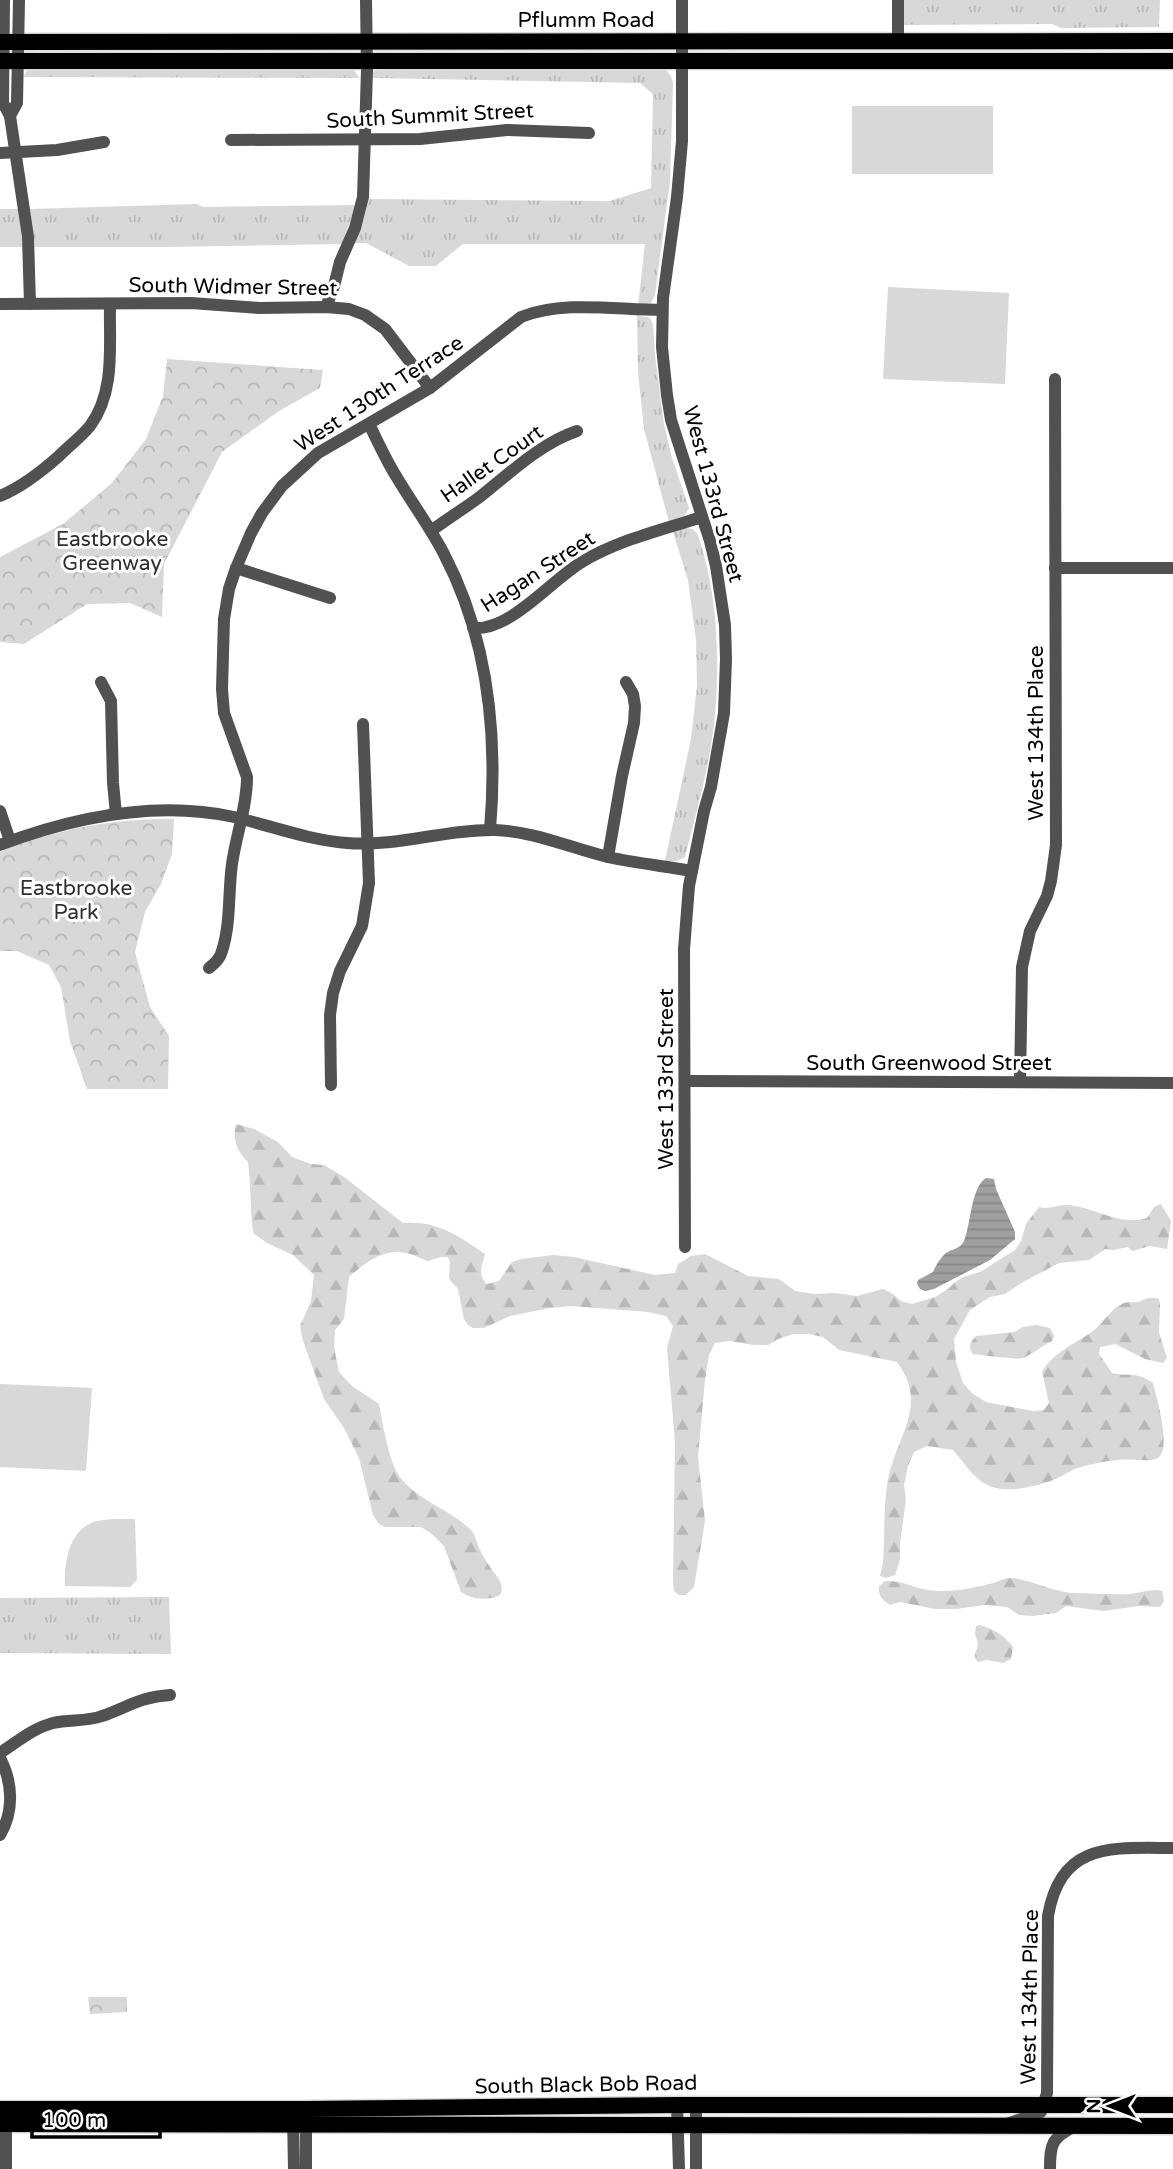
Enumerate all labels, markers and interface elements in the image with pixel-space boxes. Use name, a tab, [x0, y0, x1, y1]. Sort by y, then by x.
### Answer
street label: Pflumm Road	[517, 8, 655, 33]
street label: South Summit Street	[326, 98, 534, 134]
street label: South Widmer Street	[128, 273, 338, 301]
street label: West 130th Terrace	[290, 330, 468, 458]
street label: West 133rd Street	[677, 403, 749, 585]
street label: Hallet Court	[436, 420, 548, 508]
street label: Hagan Street	[476, 526, 600, 618]
park label: Eastbrooke Greenway	[56, 527, 168, 576]
street label: West 134th Place	[1024, 645, 1049, 821]
park label: Eastbrooke Park	[20, 876, 132, 925]
street label: West 133rd Street	[654, 988, 679, 1170]
street label: South Greenwood Street	[806, 1051, 1052, 1076]
street label: West 134th Place	[1016, 1909, 1044, 2085]
street label: South Black Bob Road	[474, 2071, 698, 2099]
north arrow	[1075, 2071, 1145, 2141]
scale bar	[32, 2096, 159, 2140]
text: N	[1083, 2098, 1105, 2114]
text: 100 m	[42, 2108, 106, 2133]

